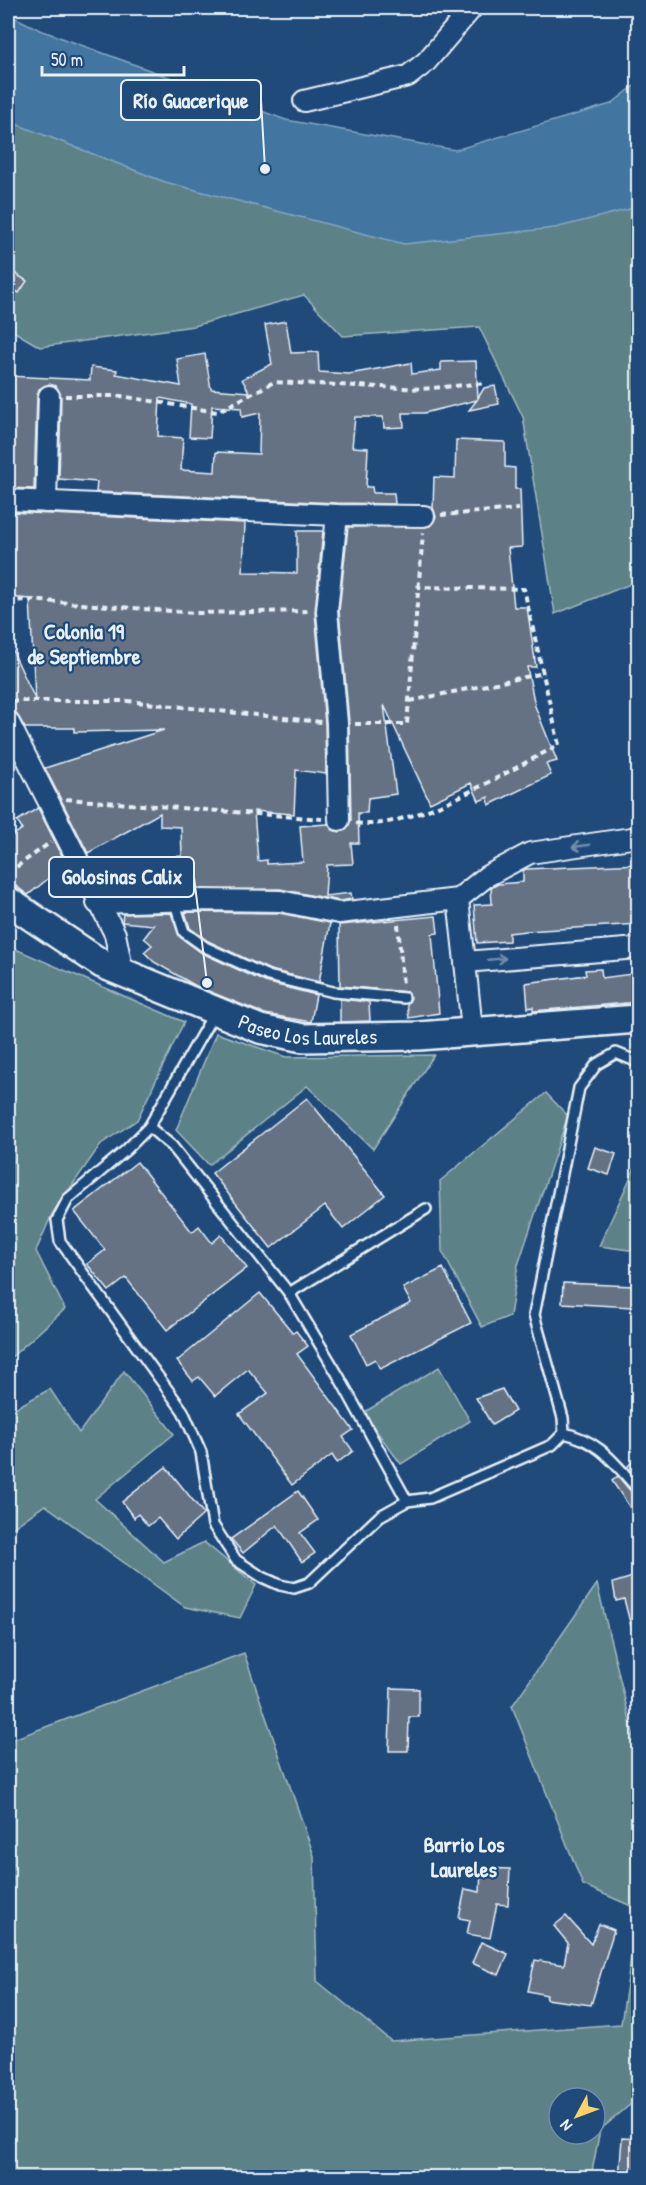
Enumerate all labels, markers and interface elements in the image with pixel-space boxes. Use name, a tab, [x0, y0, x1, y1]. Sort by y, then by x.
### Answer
scale bar	[42, 39, 184, 77]
text: 50 m	[51, 47, 83, 72]
callout: Río Guacerique	[121, 80, 261, 120]
text: Río Guacerique	[133, 85, 249, 116]
district label: Colonia 19 de Septiembre	[27, 616, 141, 672]
one-way arrow	[571, 840, 591, 851]
callout: Golosinas Calix	[49, 857, 194, 897]
text: Golosinas Calix	[62, 861, 183, 891]
one-way arrow	[486, 953, 506, 964]
street label: Paseo Los Laureles	[234, 1007, 377, 1052]
district label: Barrio Los Laureles	[423, 1829, 505, 1884]
north arrow	[547, 2086, 607, 2146]
text: N	[554, 2115, 577, 2136]

